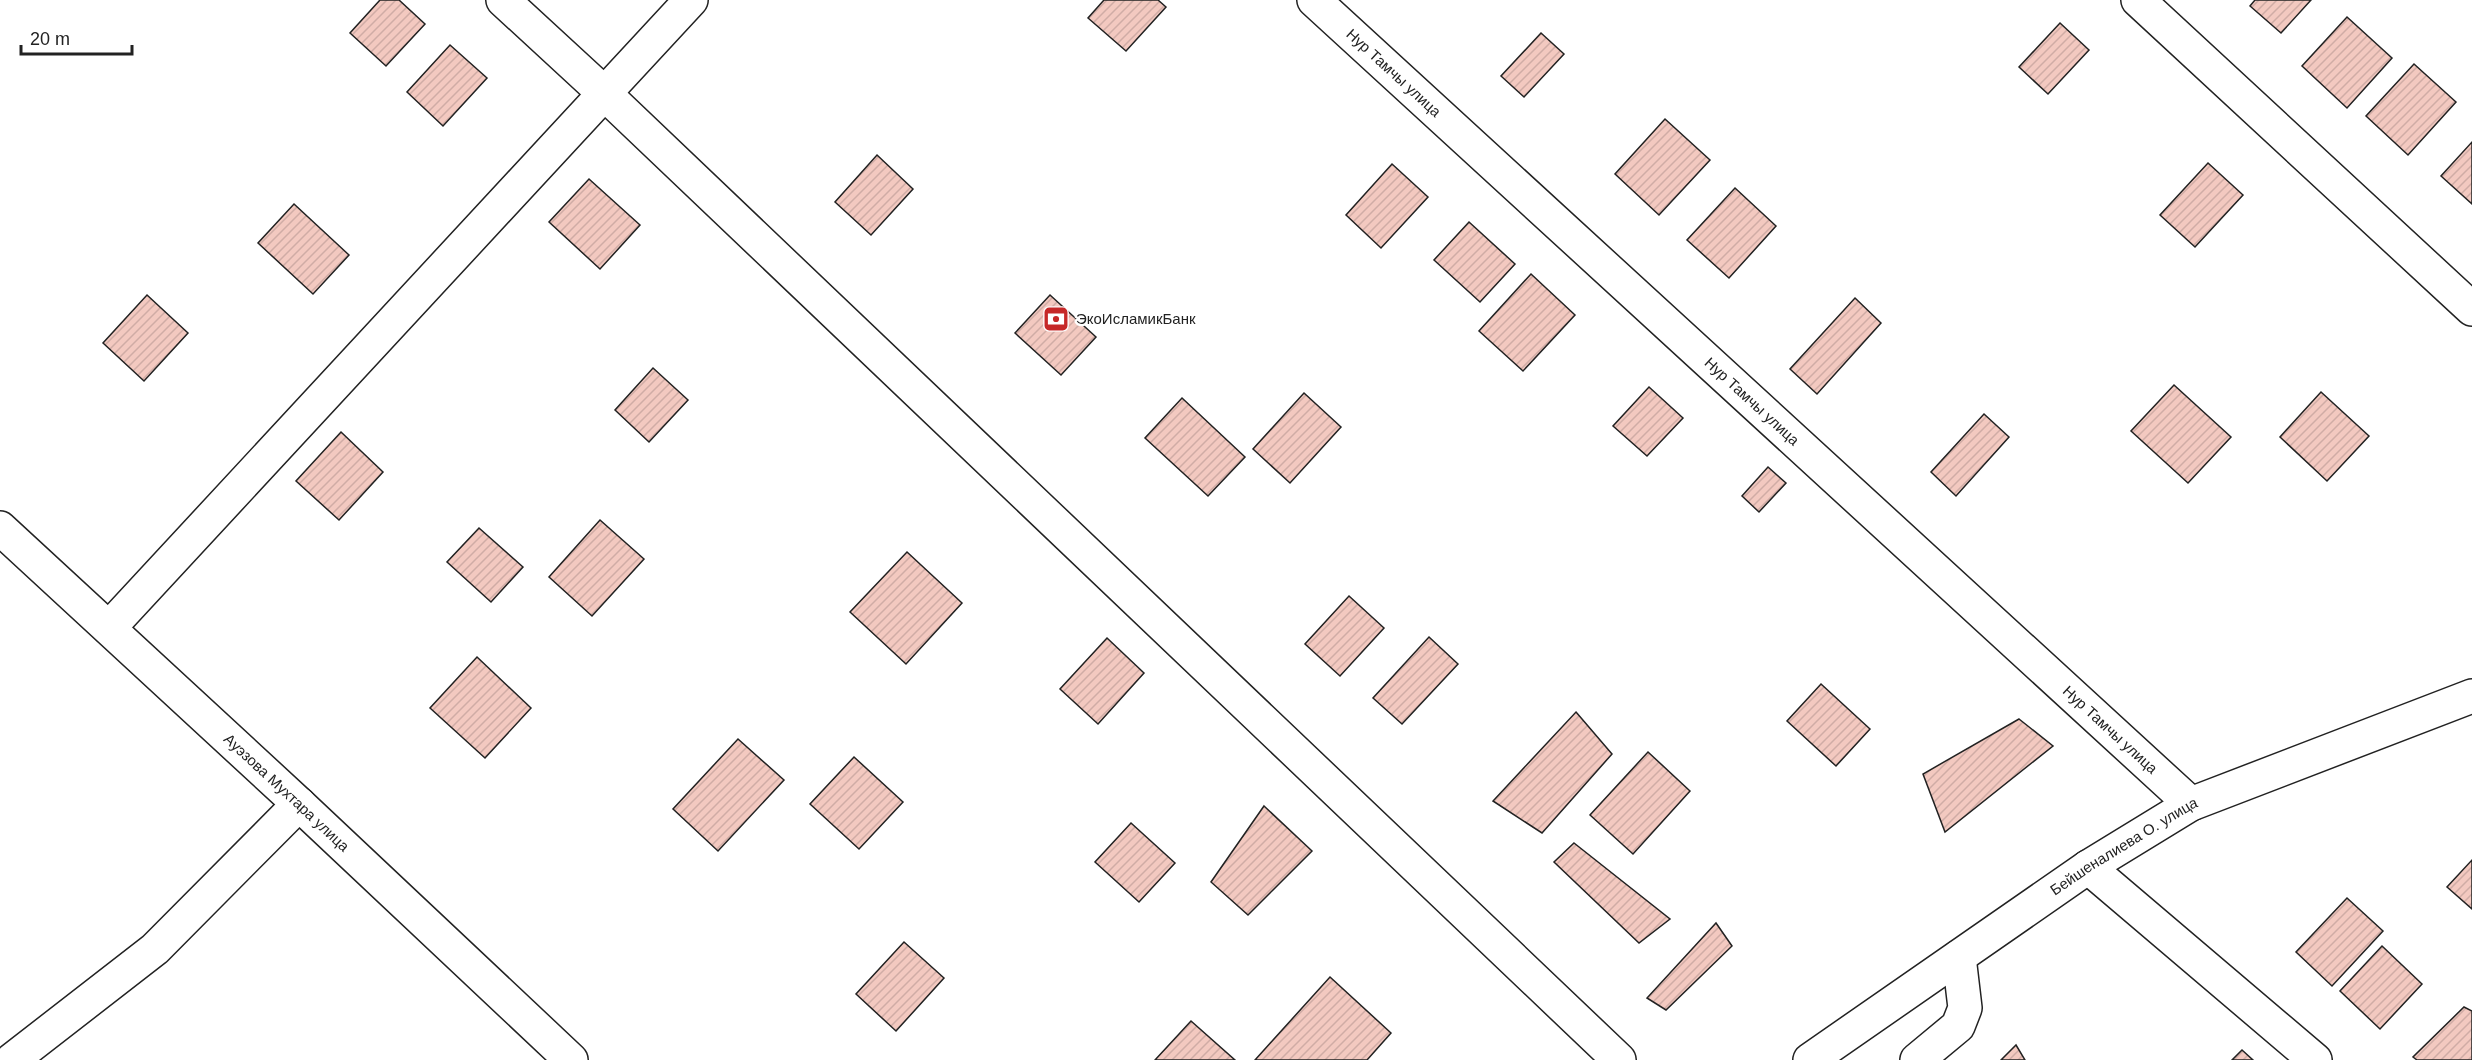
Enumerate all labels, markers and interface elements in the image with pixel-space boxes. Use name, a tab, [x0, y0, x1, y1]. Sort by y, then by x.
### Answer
scale bar	[21, 18, 132, 56]
street label: Нур Тамчы улица	[1343, 25, 1445, 121]
text: 20 m	[30, 29, 70, 49]
bank icon: ЭкоИсламикБанк	[1041, 304, 1071, 334]
place label: ЭкоИсламикБанк	[1076, 310, 1196, 327]
street label: Нур Тамчы улица	[1702, 354, 1803, 449]
street label: Нур Тамчы улица	[2060, 682, 2162, 777]
street label: Ауэзова Мухтара улица	[221, 730, 353, 855]
street label: Бейшеналиева О. улица	[2047, 793, 2200, 899]

